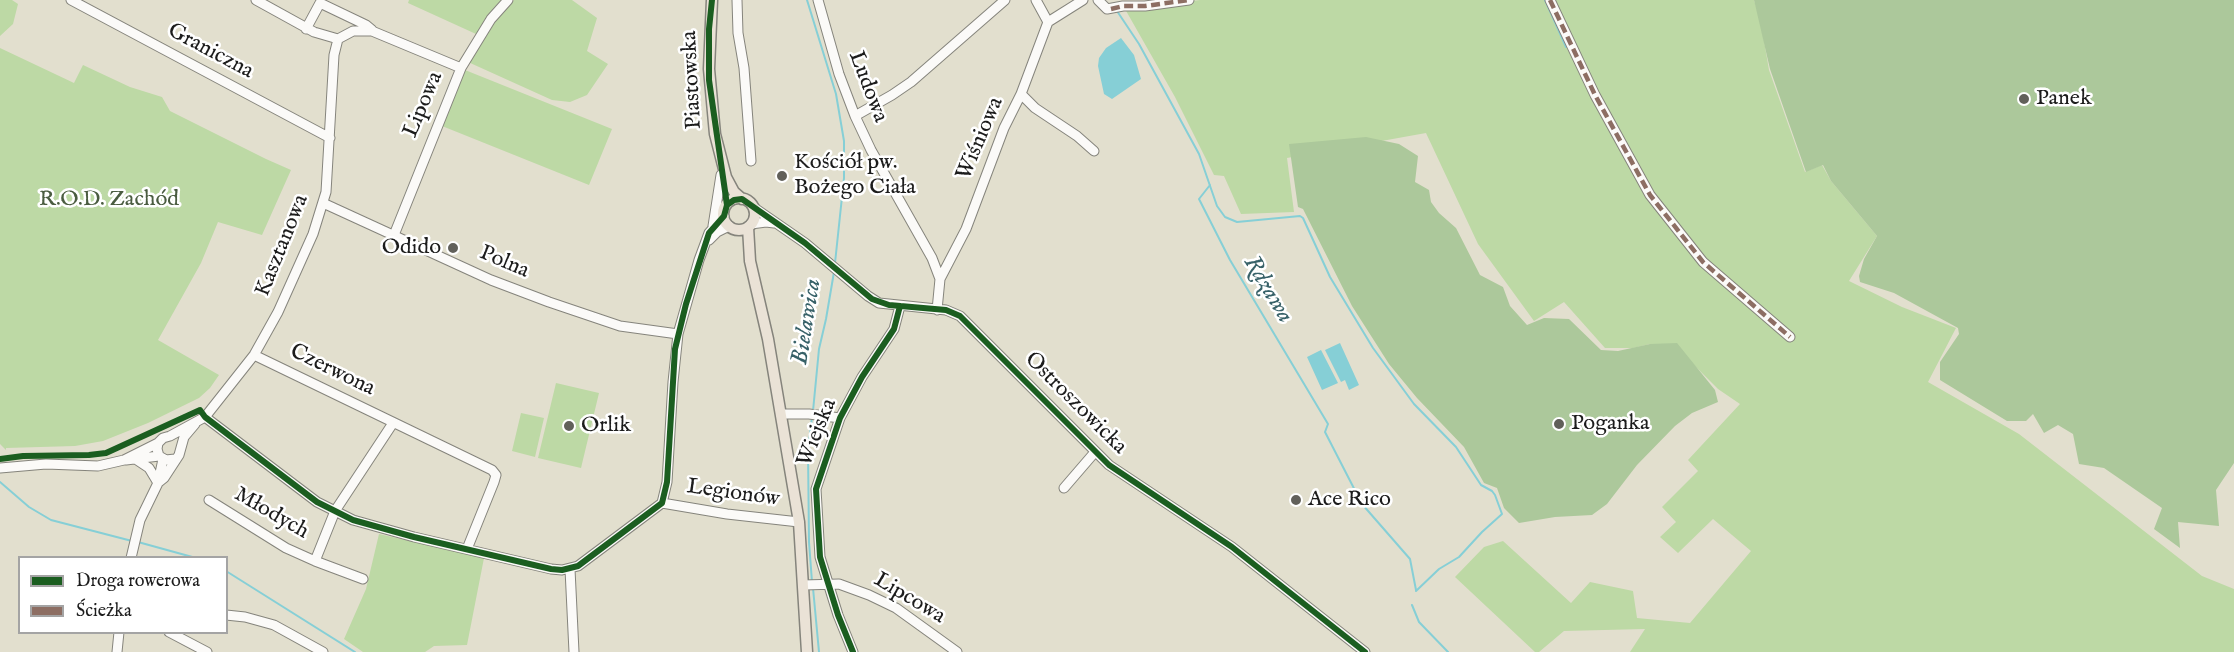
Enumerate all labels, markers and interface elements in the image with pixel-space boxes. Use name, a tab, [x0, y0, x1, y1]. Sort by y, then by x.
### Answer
street label: Graniczna	[163, 18, 257, 86]
street label: Piastowska	[677, 30, 709, 130]
street label: Ludowa	[841, 48, 893, 126]
street label: Lipowa	[398, 68, 450, 142]
place label: Panek	[2036, 86, 2092, 112]
marker: Panek	[2017, 92, 2031, 106]
street label: Wiśniowa	[952, 93, 1010, 185]
place label: Kościół pw. Bożego Ciała	[794, 150, 916, 202]
marker: Kościół pw. Bożego Ciała	[775, 169, 789, 183]
park label: R.O.D. Zachód	[39, 187, 179, 213]
street label: Kasztanowa	[251, 191, 315, 301]
place label: Odido	[382, 235, 441, 261]
marker: Odido	[446, 241, 460, 255]
street label: Polna	[475, 241, 533, 285]
water label: Rdzawa	[1236, 251, 1298, 329]
water label: Bielawica	[787, 277, 829, 367]
street label: Czerwona	[285, 339, 379, 403]
street label: Ostroszowicka	[1018, 347, 1132, 461]
street label: Wiejska	[792, 395, 844, 471]
place label: Poganka	[1571, 411, 1650, 437]
place label: Orlik	[581, 413, 631, 439]
marker: Poganka	[1552, 417, 1566, 431]
marker: Orlik	[562, 419, 576, 433]
street label: Legionów	[685, 474, 781, 514]
street label: Młodych	[229, 482, 313, 546]
place label: Ace Rico	[1308, 487, 1391, 513]
marker: Ace Rico	[1289, 493, 1303, 507]
legend	[18, 556, 228, 634]
street label: Lipcowa	[869, 567, 949, 631]
text: Droga rowerowa	[76, 570, 200, 593]
text: Ścieżka	[76, 600, 132, 623]

